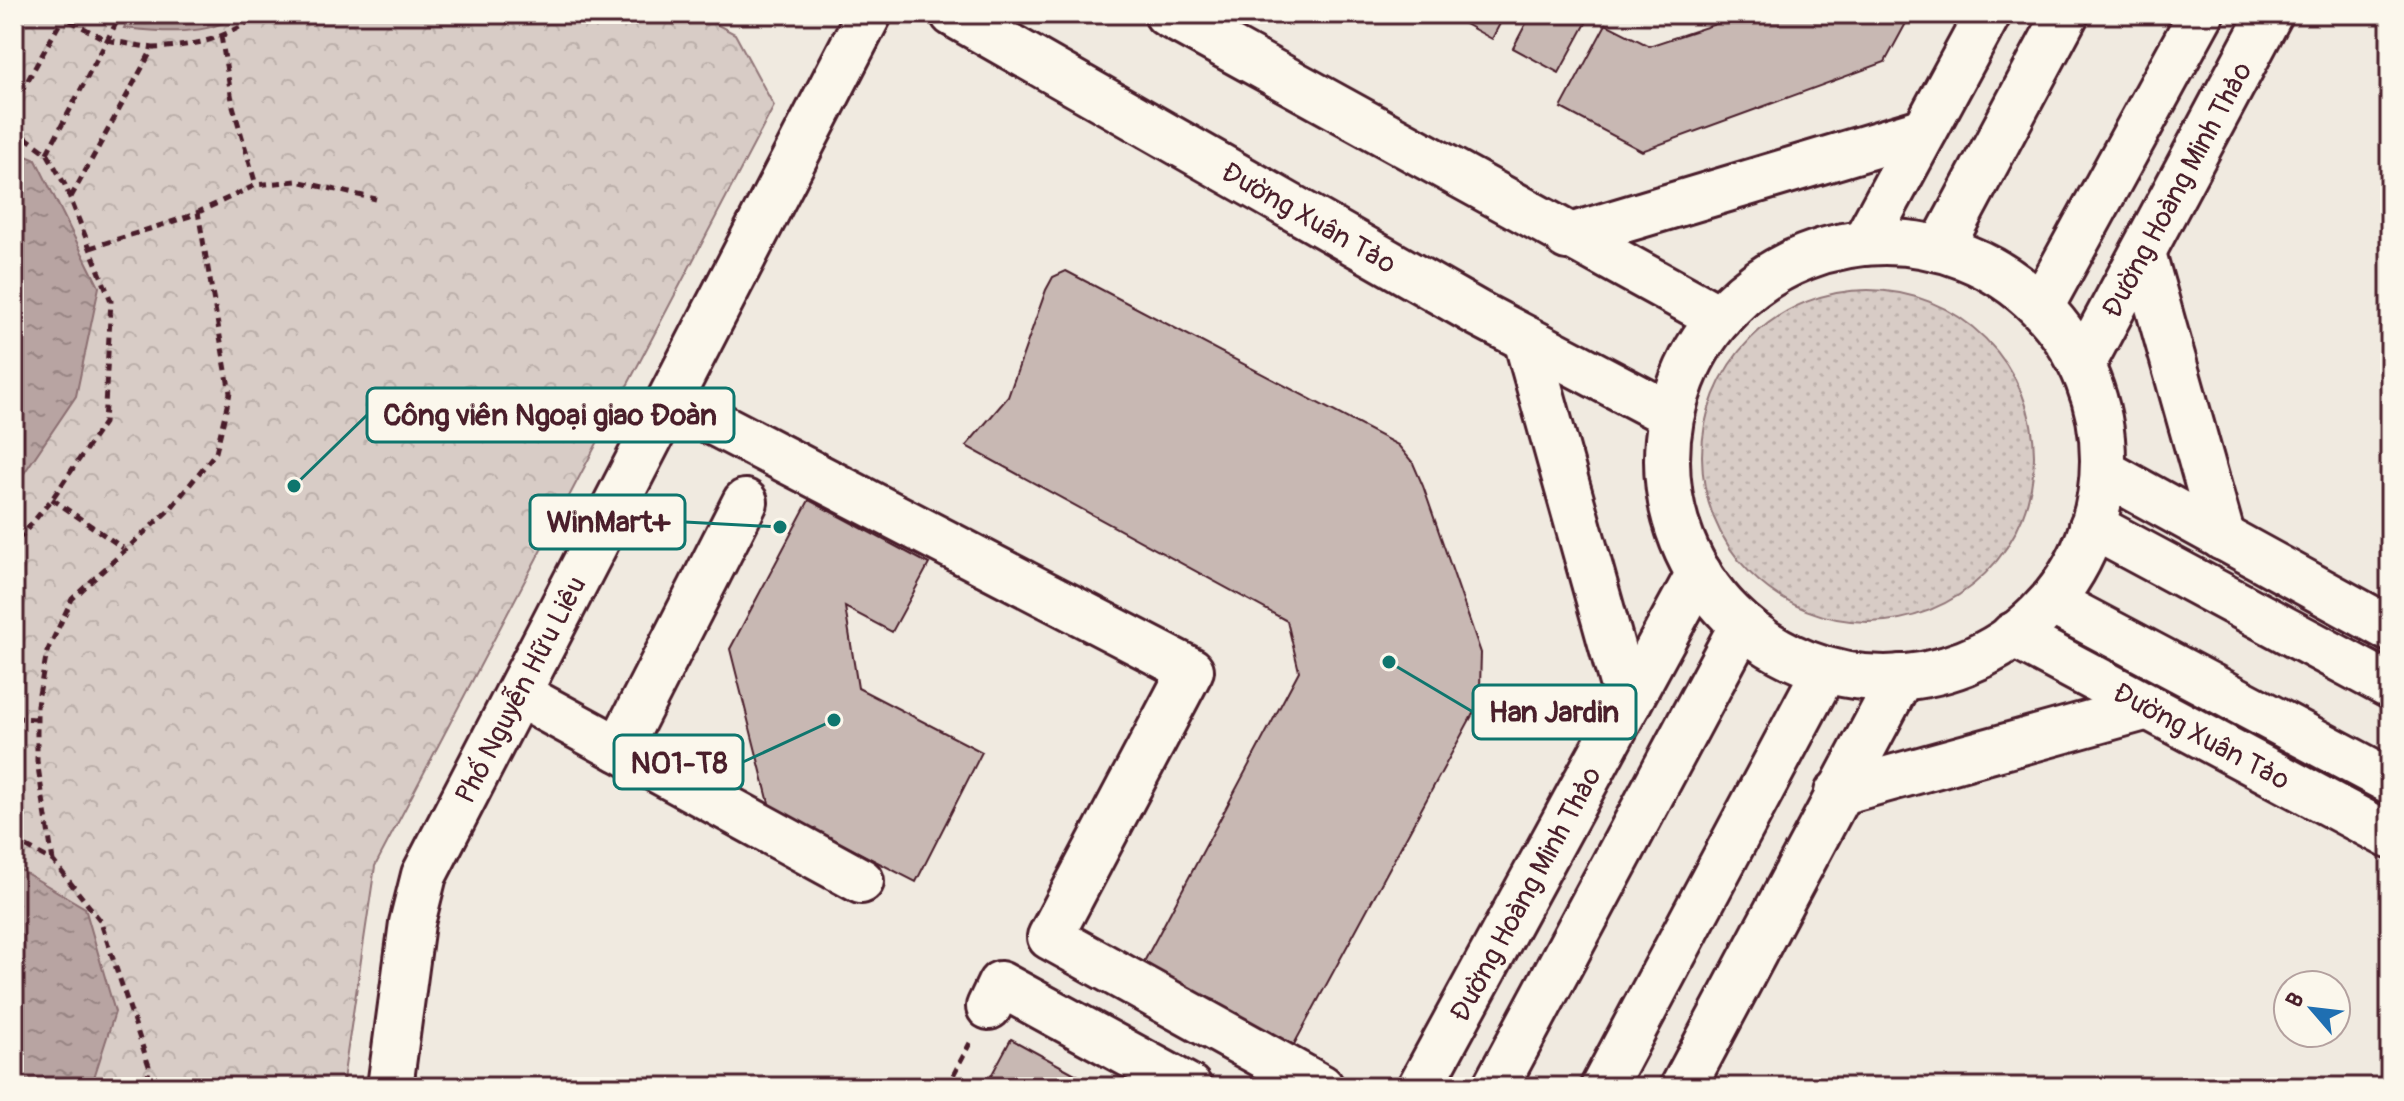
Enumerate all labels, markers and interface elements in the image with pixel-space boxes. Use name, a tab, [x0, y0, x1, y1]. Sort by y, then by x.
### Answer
street label: Đường Hoàng Minh Thảo	[2095, 56, 2260, 324]
street label: Đường Xuân Tảo	[1215, 155, 1402, 282]
callout: Công viên Ngoại giao Đoàn	[367, 388, 734, 442]
text: Công viên Ngoại giao Đoàn	[383, 397, 717, 434]
callout: WinMart+	[530, 495, 685, 549]
text: WinMart+	[547, 504, 671, 541]
street label: Phố Nguyễn Hữu Liêu	[448, 571, 594, 809]
street label: Đường Xuân Tảo	[2107, 676, 2295, 798]
callout: Han Jardin	[1473, 685, 1636, 739]
text: Han Jardin	[1489, 694, 1619, 731]
callout: N01-T8	[614, 735, 743, 789]
text: N01-T8	[630, 745, 728, 782]
street label: Đường Hoàng Minh Thảo	[1443, 761, 1610, 1028]
north arrow	[2272, 969, 2352, 1049]
text: B	[2280, 988, 2311, 1012]

